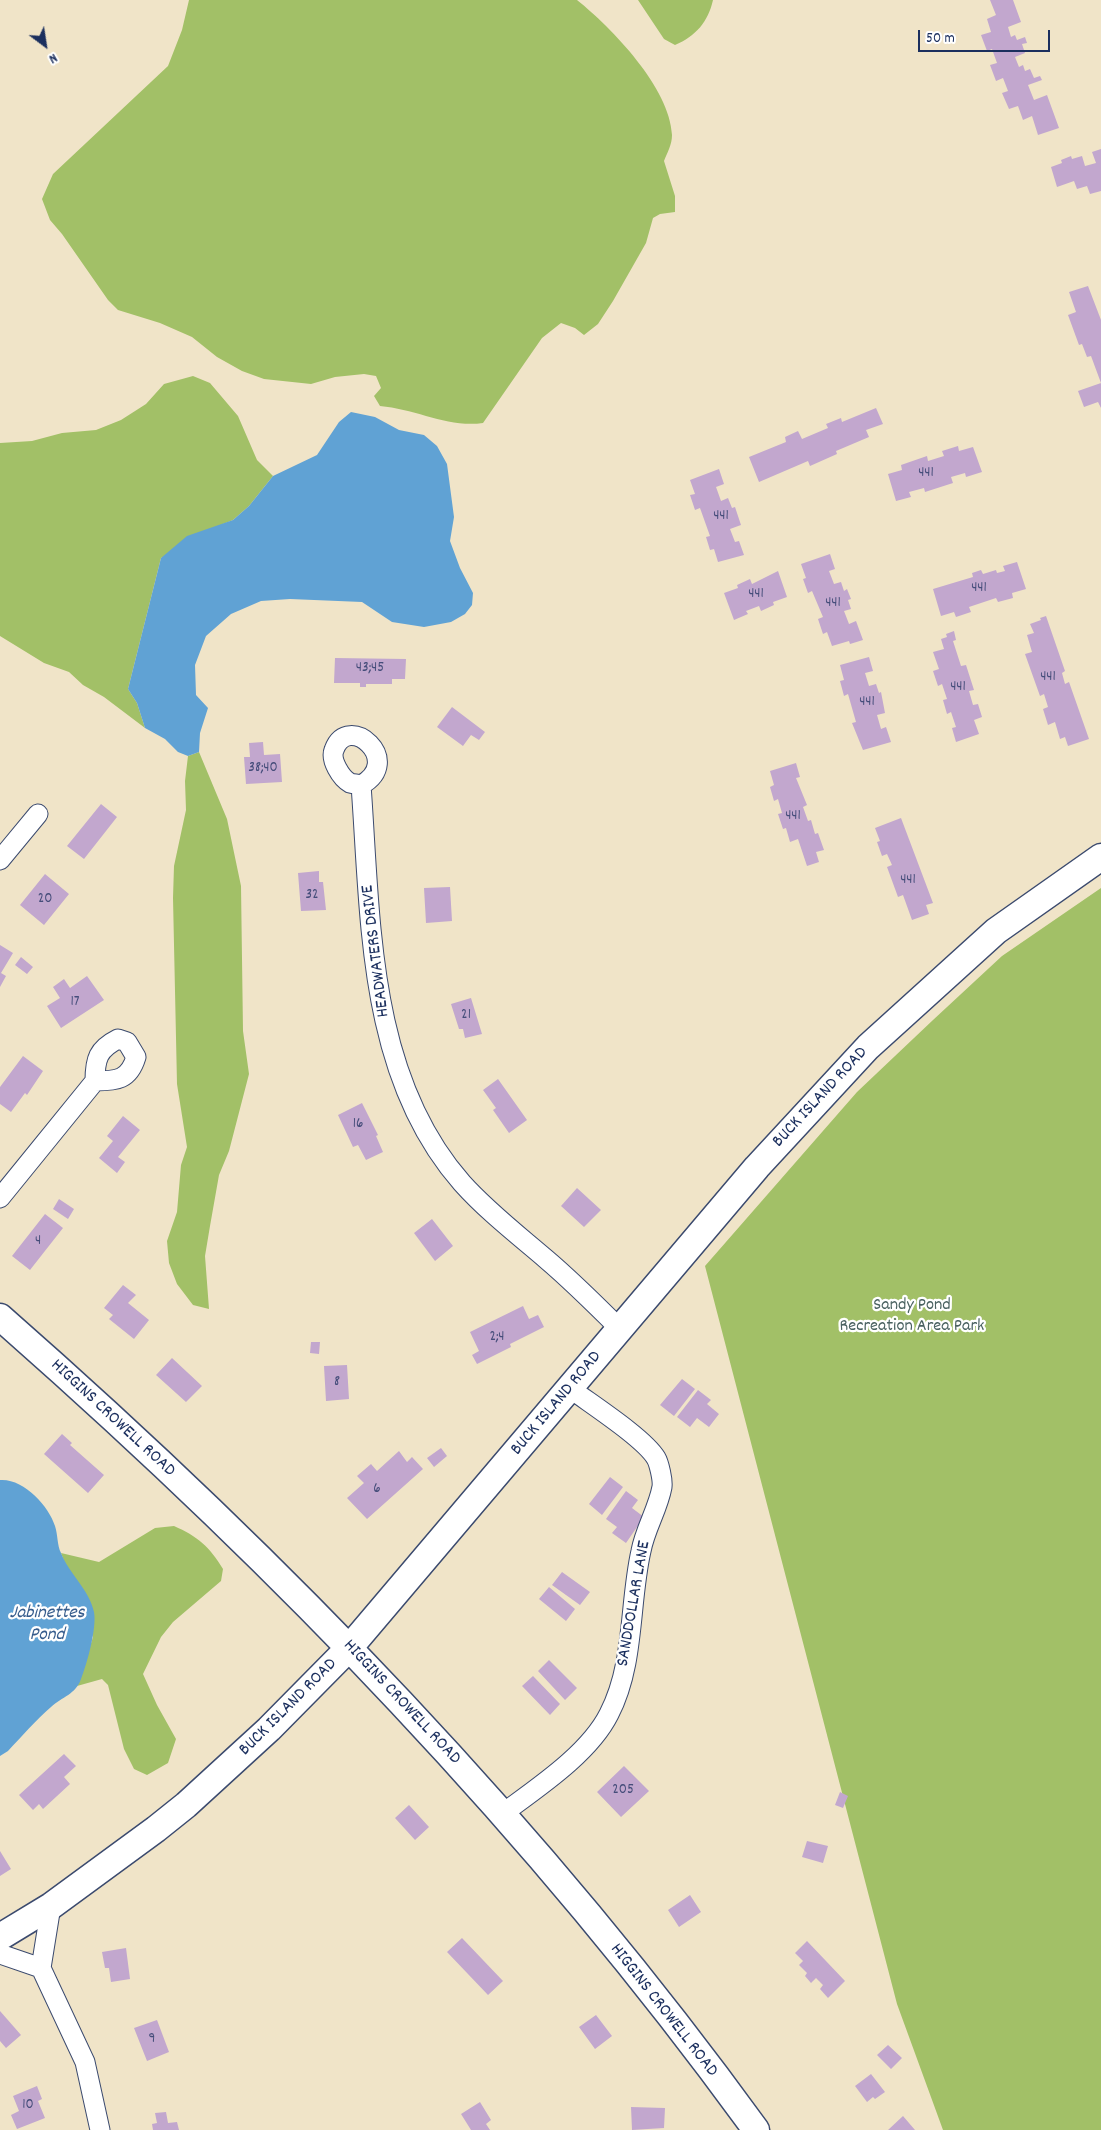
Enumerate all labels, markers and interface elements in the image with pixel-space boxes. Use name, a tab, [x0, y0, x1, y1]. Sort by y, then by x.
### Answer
north arrow	[20, 20, 70, 70]
scale bar	[921, 20, 1054, 52]
text: 50 m	[926, 28, 955, 50]
text: N	[45, 47, 61, 68]
house number: 441	[918, 465, 934, 483]
house number: 441	[713, 508, 729, 526]
house number: 441	[971, 580, 987, 598]
house number: 441	[748, 586, 764, 604]
house number: 441	[825, 595, 841, 613]
house number: 43;45	[356, 660, 384, 678]
house number: 441	[1040, 669, 1056, 687]
house number: 441	[950, 679, 966, 697]
house number: 441	[859, 694, 875, 712]
house number: 38;40	[248, 760, 278, 778]
house number: 441	[785, 808, 801, 826]
house number: 441	[900, 872, 916, 890]
street label: HEADWATERS DRIVE	[358, 884, 396, 1018]
house number: 32	[305, 887, 319, 905]
house number: 20	[38, 891, 52, 909]
house number: 17	[70, 994, 80, 1012]
house number: 21	[461, 1007, 471, 1025]
street label: BUCK ISLAND ROAD	[769, 1043, 873, 1153]
house number: 16	[353, 1116, 363, 1134]
house number: 4	[35, 1233, 41, 1251]
park label: Sandy Pond Recreation Area Park	[839, 1296, 985, 1338]
house number: 2;4	[489, 1329, 505, 1347]
street label: BUCK ISLAND ROAD	[507, 1347, 607, 1461]
street label: HIGGINS CROWELL ROAD	[45, 1355, 179, 1483]
house number: 8	[334, 1374, 340, 1392]
house number: 6	[373, 1481, 381, 1499]
street label: SANDDOLLAR LANE	[613, 1539, 657, 1669]
water label: Jabinettes Pond	[9, 1603, 85, 1647]
street label: HIGGINS CROWELL ROAD	[337, 1636, 465, 1770]
street label: BUCK ISLAND ROAD	[235, 1654, 343, 1762]
house number: 205	[612, 1782, 634, 1800]
street label: HIGGINS CROWELL ROAD	[604, 1940, 722, 2082]
house number: 9	[149, 2031, 155, 2049]
house number: 10	[22, 2097, 34, 2115]

